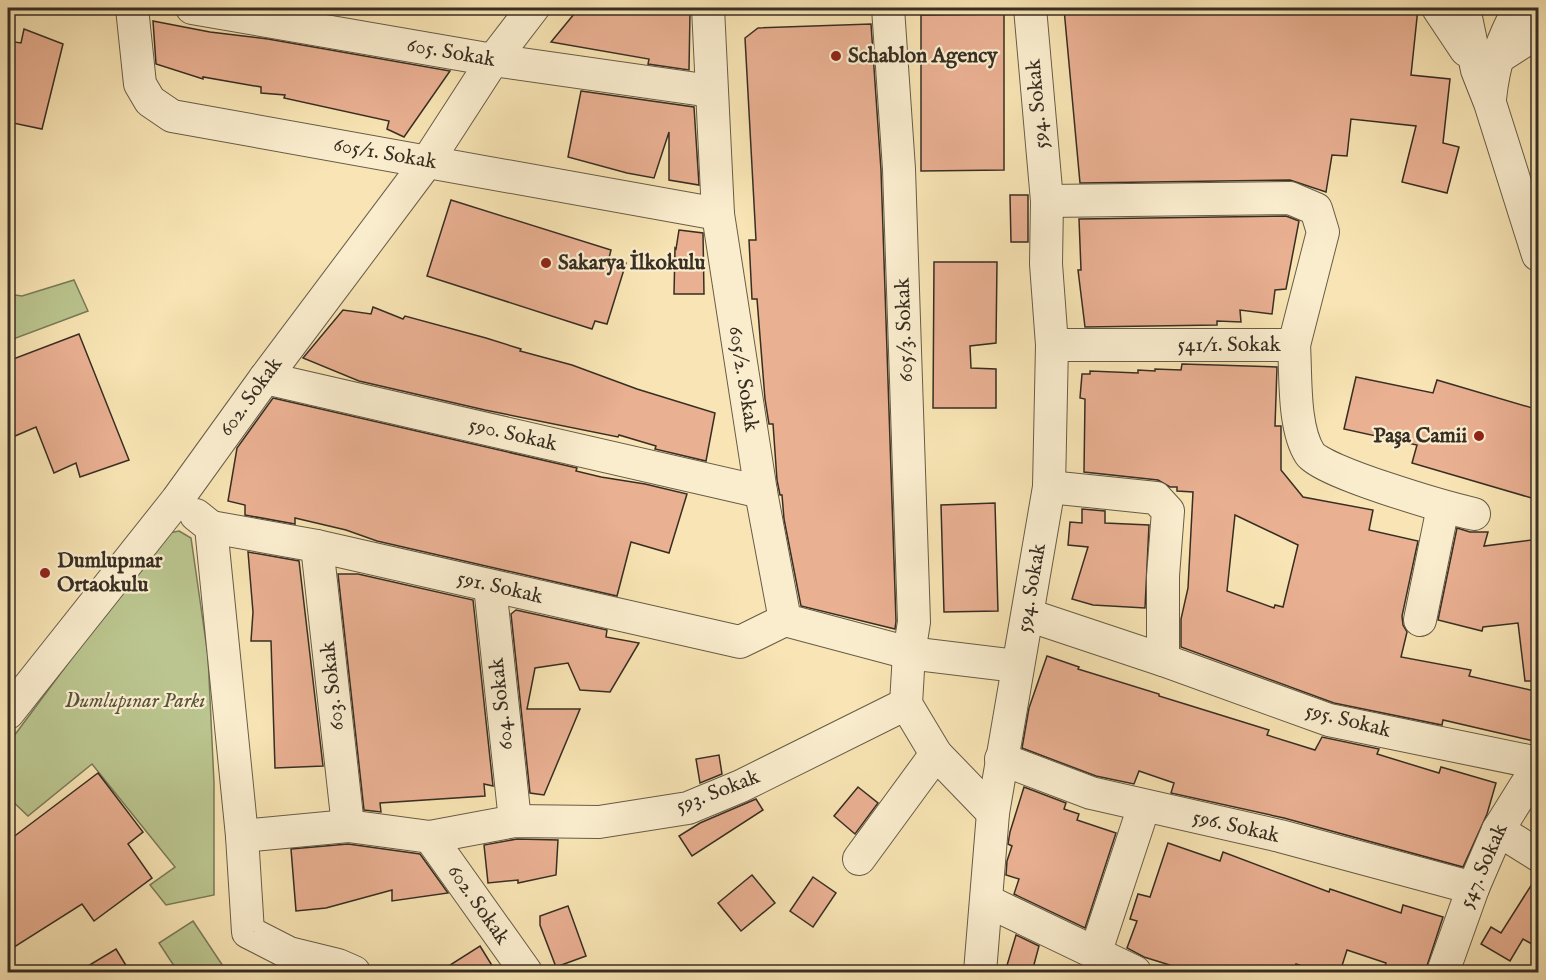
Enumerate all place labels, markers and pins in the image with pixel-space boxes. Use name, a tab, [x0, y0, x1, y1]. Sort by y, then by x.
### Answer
place label: Schablon Agency	[848, 43, 998, 70]
marker: Schablon Agency	[829, 49, 843, 63]
place label: Sakarya İlkokulu	[558, 249, 706, 277]
marker: Sakarya İlkokulu	[539, 256, 553, 270]
place label: Paşa Camii	[1373, 423, 1467, 450]
marker: Paşa Camii	[1472, 429, 1486, 443]
place label: Dumlupınar Ortaokulu	[57, 548, 163, 599]
marker: Dumlupınar Ortaokulu	[38, 566, 52, 580]

